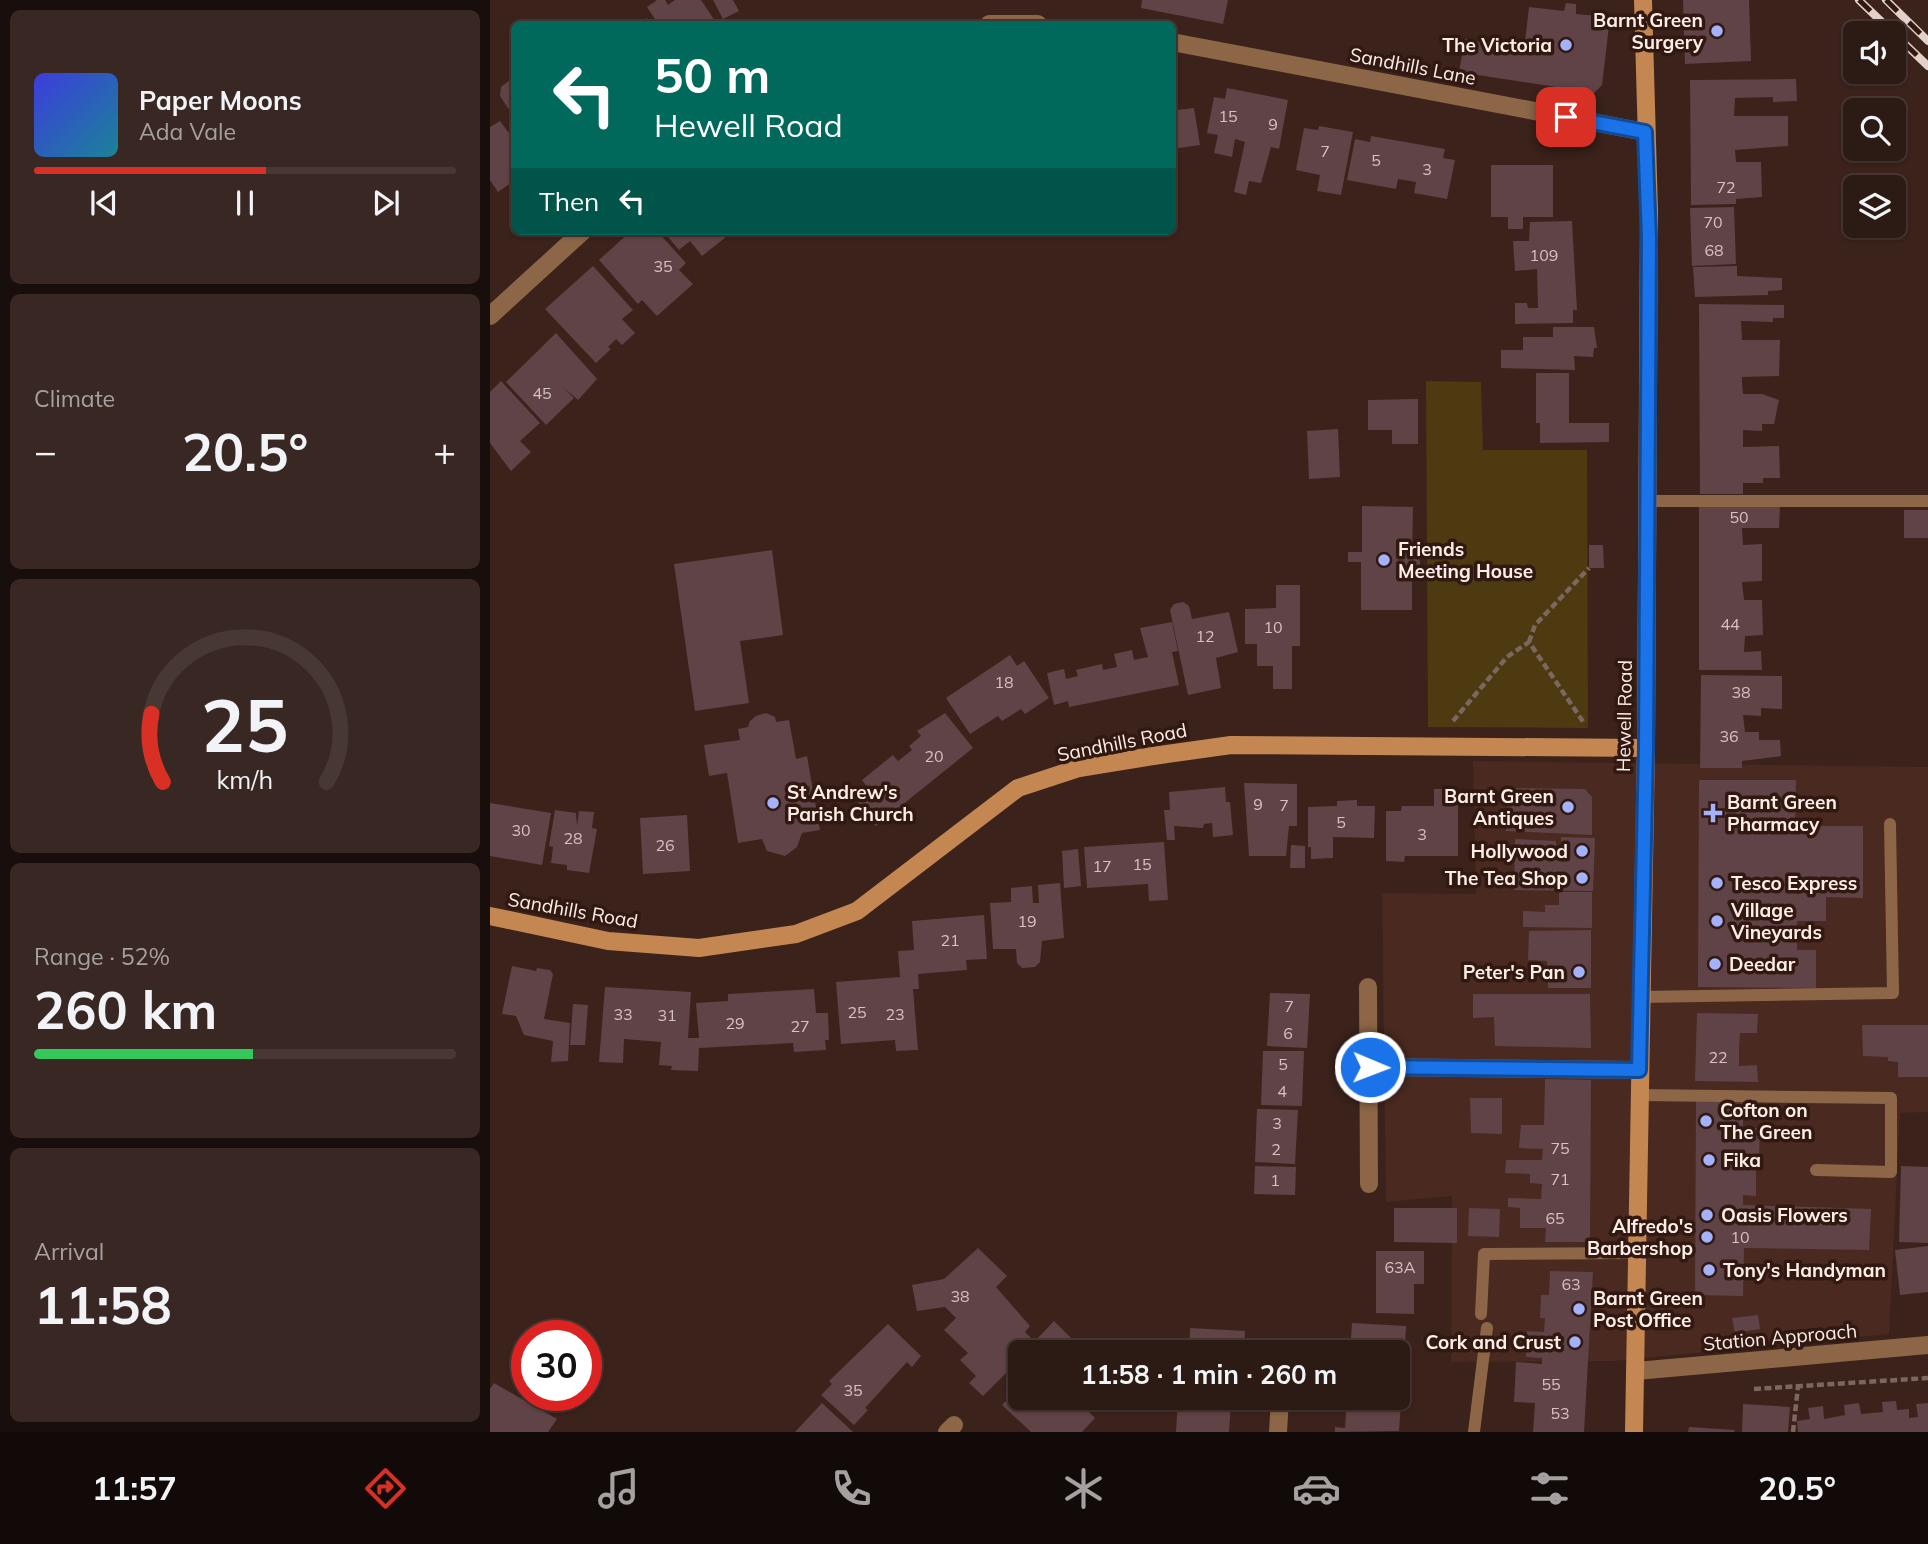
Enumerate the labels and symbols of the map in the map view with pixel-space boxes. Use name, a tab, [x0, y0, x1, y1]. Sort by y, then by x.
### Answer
place label: Barnt Green Surgery	[1593, 8, 1704, 54]
marker: Barnt Green Surgery	[1709, 23, 1725, 39]
place label: The Victoria	[1442, 33, 1552, 57]
marker: The Victoria	[1558, 37, 1574, 53]
street label: Sandhills Lane	[1348, 42, 1478, 90]
pin	[1536, 87, 1596, 147]
house number: 15	[1218, 106, 1238, 126]
house number: 9	[1268, 114, 1278, 134]
house number: 7	[1320, 141, 1330, 161]
house number: 5	[1371, 150, 1381, 170]
house number: 3	[1422, 159, 1432, 179]
house number: 72	[1716, 177, 1736, 197]
house number: 70	[1703, 212, 1723, 232]
house number: 68	[1704, 240, 1724, 260]
house number: 109	[1530, 245, 1558, 265]
house number: 35	[653, 256, 673, 276]
house number: 45	[532, 383, 552, 403]
house number: 50	[1729, 507, 1749, 527]
place label: Friends Meeting House	[1398, 537, 1533, 583]
marker: Friends Meeting House	[1376, 552, 1392, 568]
house number: 44	[1720, 614, 1740, 634]
house number: 10	[1263, 617, 1283, 637]
house number: 12	[1195, 626, 1215, 646]
street label: Hewell Road	[1611, 660, 1637, 772]
house number: 18	[994, 672, 1014, 692]
house number: 38	[1731, 682, 1751, 702]
street label: Sandhills Road	[1055, 718, 1189, 766]
house number: 36	[1719, 726, 1739, 746]
house number: 20	[924, 746, 944, 766]
place label: St Andrew's Parish Church	[787, 780, 914, 826]
place label: Barnt Green Antiques	[1444, 784, 1554, 830]
place label: Barnt Green Pharmacy	[1727, 790, 1837, 836]
house number: 9	[1253, 794, 1263, 814]
marker: St Andrew's Parish Church	[765, 795, 781, 811]
house number: 7	[1279, 795, 1289, 815]
marker: Barnt Green Antiques	[1560, 799, 1576, 815]
marker: Barnt Green Pharmacy	[1705, 805, 1721, 821]
house number: 5	[1336, 812, 1346, 832]
house number: 30	[511, 820, 531, 840]
house number: 3	[1417, 824, 1427, 844]
house number: 28	[563, 828, 583, 848]
house number: 26	[655, 835, 675, 855]
place label: Hollywood	[1470, 839, 1568, 863]
marker: Hollywood	[1574, 843, 1590, 859]
house number: 15	[1132, 854, 1152, 874]
house number: 17	[1092, 856, 1112, 876]
place label: The Tea Shop	[1445, 866, 1568, 890]
marker: The Tea Shop	[1574, 870, 1590, 886]
place label: Tesco Express	[1731, 871, 1857, 895]
marker: Tesco Express	[1709, 875, 1725, 891]
street label: Sandhills Road	[506, 887, 640, 933]
place label: Village Vineyards	[1730, 898, 1822, 944]
house number: 19	[1017, 911, 1037, 931]
marker: Village Vineyards	[1709, 913, 1725, 929]
house number: 21	[940, 930, 960, 950]
place label: Deedar	[1729, 952, 1796, 976]
marker: Deedar	[1707, 956, 1723, 972]
place label: Peter's Pan	[1463, 960, 1565, 984]
marker: Peter's Pan	[1571, 964, 1587, 980]
house number: 7	[1284, 996, 1294, 1016]
house number: 25	[847, 1002, 867, 1022]
house number: 33	[613, 1004, 633, 1024]
house number: 23	[885, 1004, 905, 1024]
house number: 31	[657, 1005, 677, 1025]
house number: 29	[725, 1013, 745, 1033]
house number: 27	[790, 1016, 810, 1036]
house number: 6	[1283, 1023, 1293, 1043]
position arrow	[1333, 1030, 1407, 1104]
house number: 22	[1708, 1047, 1728, 1067]
house number: 5	[1278, 1054, 1288, 1074]
house number: 4	[1277, 1081, 1287, 1101]
place label: Cofton on The Green	[1720, 1098, 1813, 1144]
house number: 3	[1272, 1113, 1282, 1133]
marker: Cofton on The Green	[1698, 1113, 1714, 1129]
house number: 75	[1550, 1138, 1570, 1158]
house number: 2	[1271, 1139, 1281, 1159]
place label: Fika	[1723, 1148, 1761, 1172]
marker: Fika	[1701, 1152, 1717, 1168]
house number: 71	[1550, 1169, 1570, 1189]
house number: 1	[1270, 1170, 1280, 1190]
place label: Oasis Flowers	[1721, 1203, 1848, 1227]
marker: Oasis Flowers	[1699, 1207, 1715, 1223]
house number: 65	[1545, 1208, 1565, 1228]
place label: Alfredo's Barbershop	[1587, 1214, 1693, 1260]
house number: 10	[1730, 1227, 1750, 1247]
marker: Alfredo's Barbershop	[1699, 1229, 1715, 1245]
house number: 63A	[1385, 1257, 1416, 1277]
place label: Tony's Handyman	[1723, 1258, 1886, 1282]
marker: Tony's Handyman	[1701, 1262, 1717, 1278]
house number: 63	[1561, 1274, 1581, 1294]
house number: 38	[950, 1286, 970, 1306]
place label: Barnt Green Post Office	[1593, 1286, 1703, 1332]
marker: Barnt Green Post Office	[1571, 1301, 1587, 1317]
street label: Station Approach	[1702, 1318, 1858, 1356]
speed limit sign: 30	[511, 1320, 602, 1411]
place label: Cork and Crust	[1426, 1330, 1561, 1354]
marker: Cork and Crust	[1567, 1334, 1583, 1350]
house number: 55	[1541, 1374, 1561, 1394]
house number: 35	[843, 1380, 863, 1400]
house number: 53	[1550, 1403, 1570, 1423]

